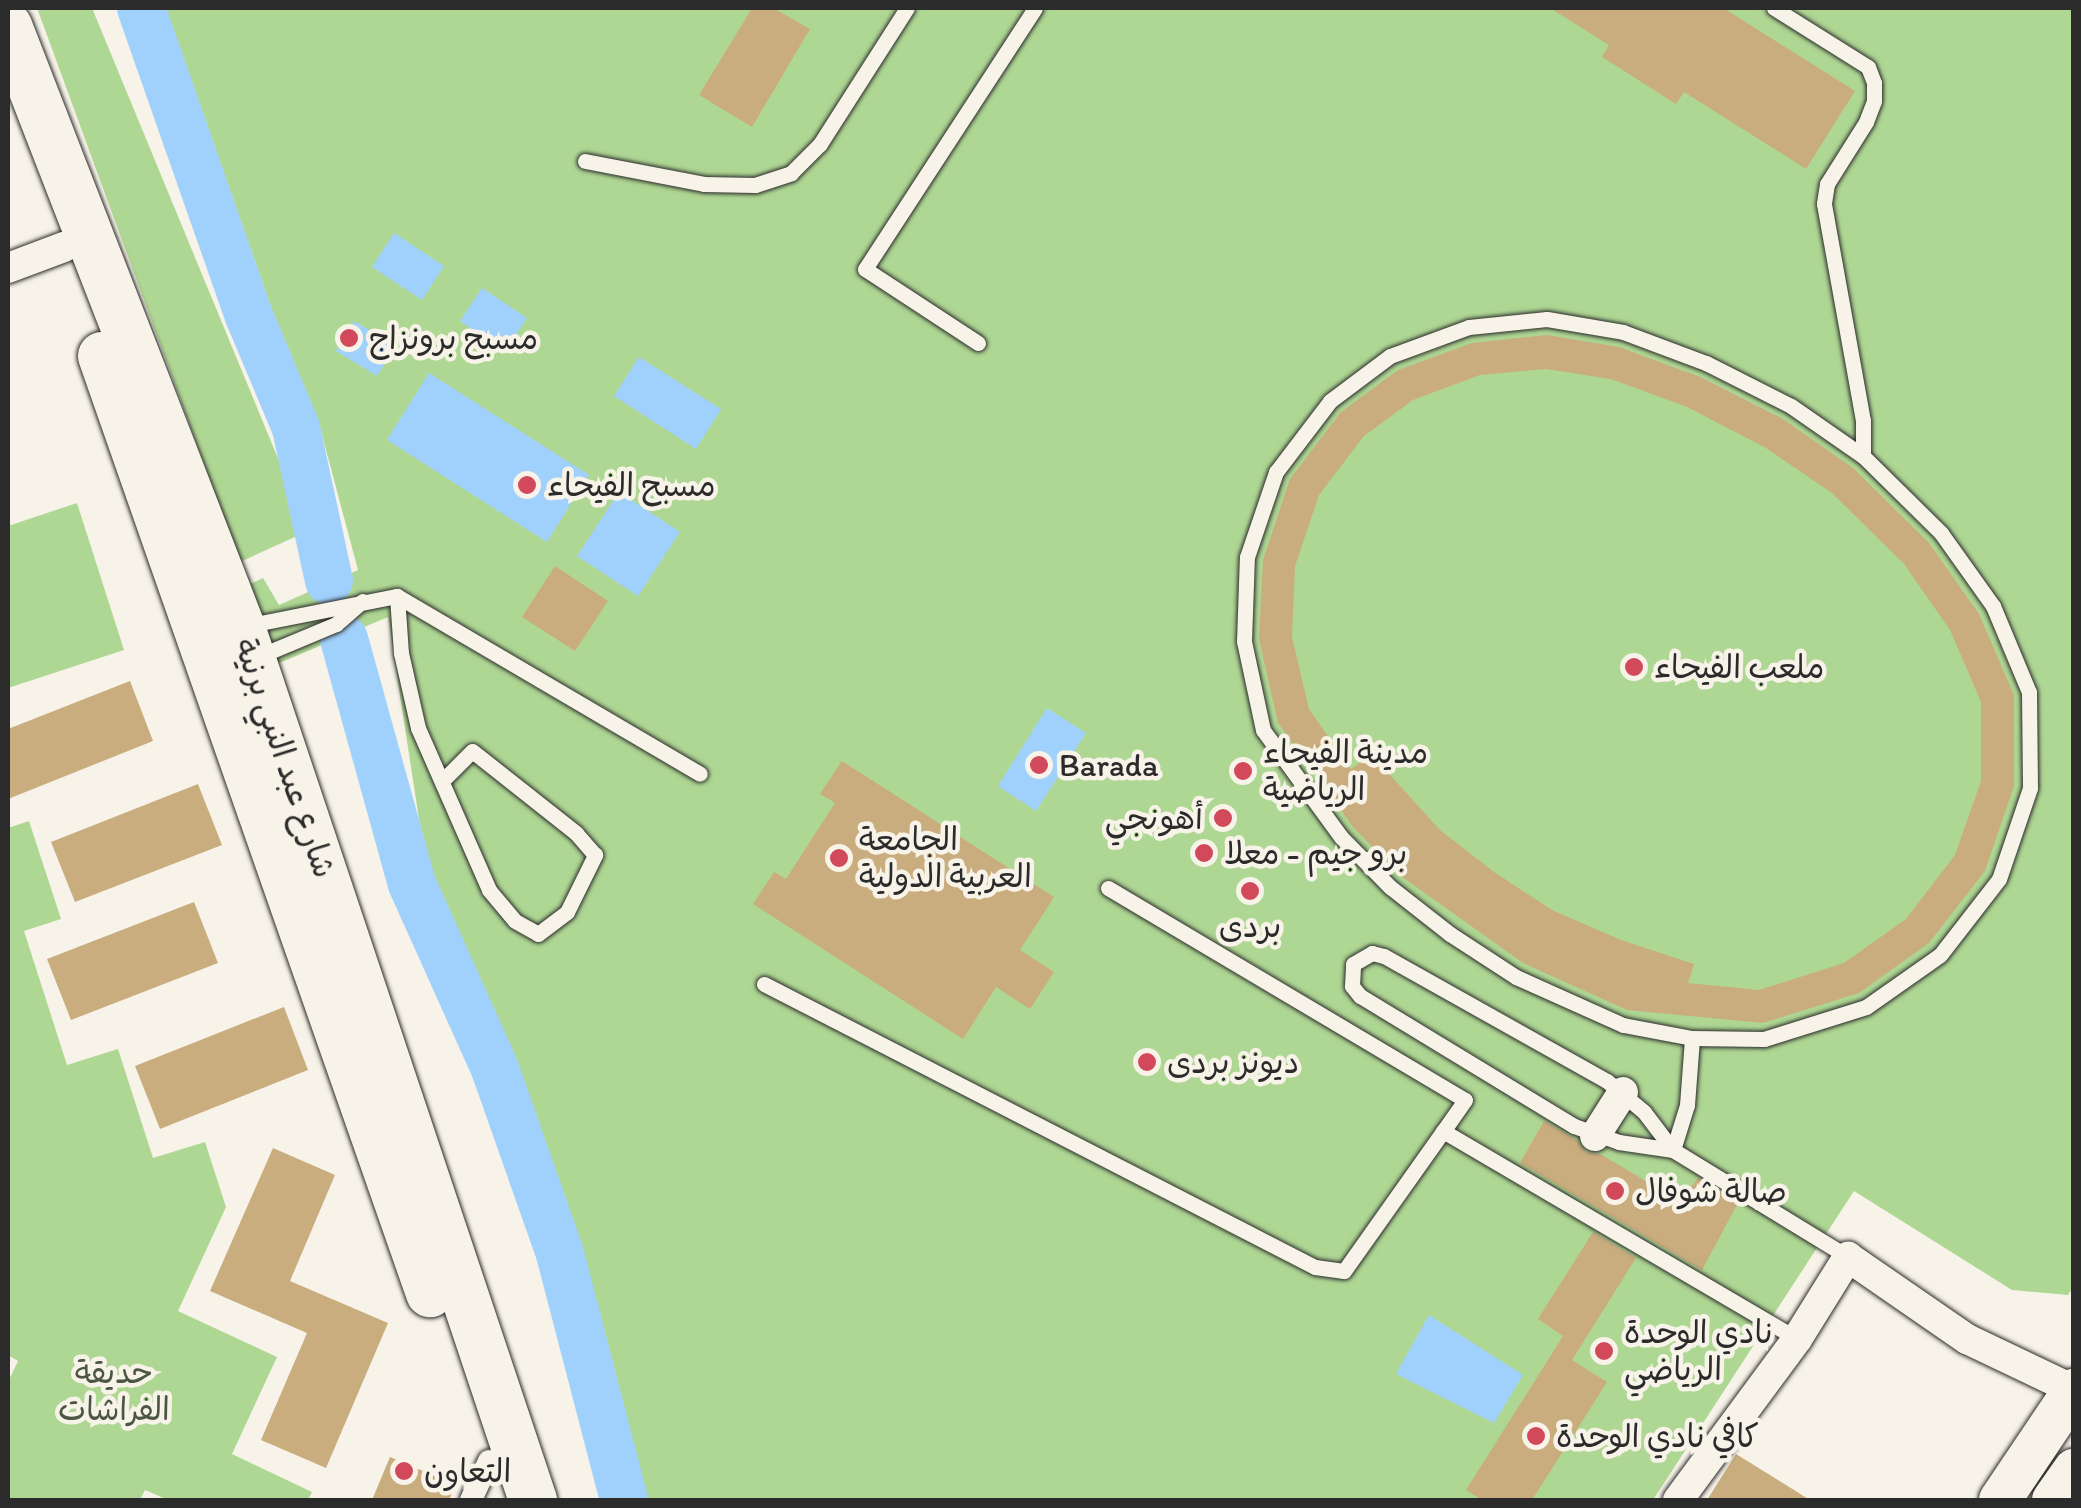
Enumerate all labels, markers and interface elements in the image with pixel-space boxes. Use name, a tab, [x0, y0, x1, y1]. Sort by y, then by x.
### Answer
place label: مسبح برونزاج	[369, 319, 538, 357]
marker: مسبح برونزاج	[338, 327, 360, 349]
place label: مسبح الفيحاء	[547, 466, 716, 504]
marker: مسبح الفيحاء	[516, 474, 538, 496]
street label: شارع عبد النبي برنية	[226, 633, 344, 883]
place label: ملعب الفيحاء	[1654, 648, 1824, 686]
marker: ملعب الفيحاء	[1623, 656, 1645, 678]
place label: مدينة الفيحاء الرياضية	[1263, 734, 1428, 809]
place label: Barada	[1059, 746, 1159, 784]
marker: Barada	[1028, 754, 1050, 776]
marker: مدينة الفيحاء الرياضية	[1232, 760, 1254, 782]
place label: أهونجي	[1105, 799, 1203, 837]
marker: أهونجي	[1212, 807, 1234, 829]
place label: الجامعة العربية الدولية	[859, 821, 1032, 896]
place label: برو جيم - معلا	[1224, 834, 1407, 872]
marker: برو جيم - معلا	[1193, 842, 1215, 864]
marker: الجامعة العربية الدولية	[828, 847, 850, 869]
marker: بردى	[1239, 880, 1261, 902]
place label: بردى	[1219, 907, 1281, 945]
place label: ديونز بردى	[1167, 1043, 1299, 1081]
marker: ديونز بردى	[1136, 1051, 1158, 1073]
place label: صالة شوفال	[1635, 1172, 1787, 1210]
marker: صالة شوفال	[1604, 1180, 1626, 1202]
place label: نادي الوحدة الرياضي	[1624, 1314, 1773, 1389]
marker: نادي الوحدة الرياضي	[1593, 1340, 1615, 1362]
park label: حديقة الفراشات	[58, 1354, 170, 1429]
place label: كافي نادي الوحدة	[1556, 1417, 1759, 1455]
marker: كافي نادي الوحدة	[1525, 1425, 1547, 1447]
place label: التعاون	[424, 1452, 511, 1490]
marker: التعاون	[393, 1460, 415, 1482]

